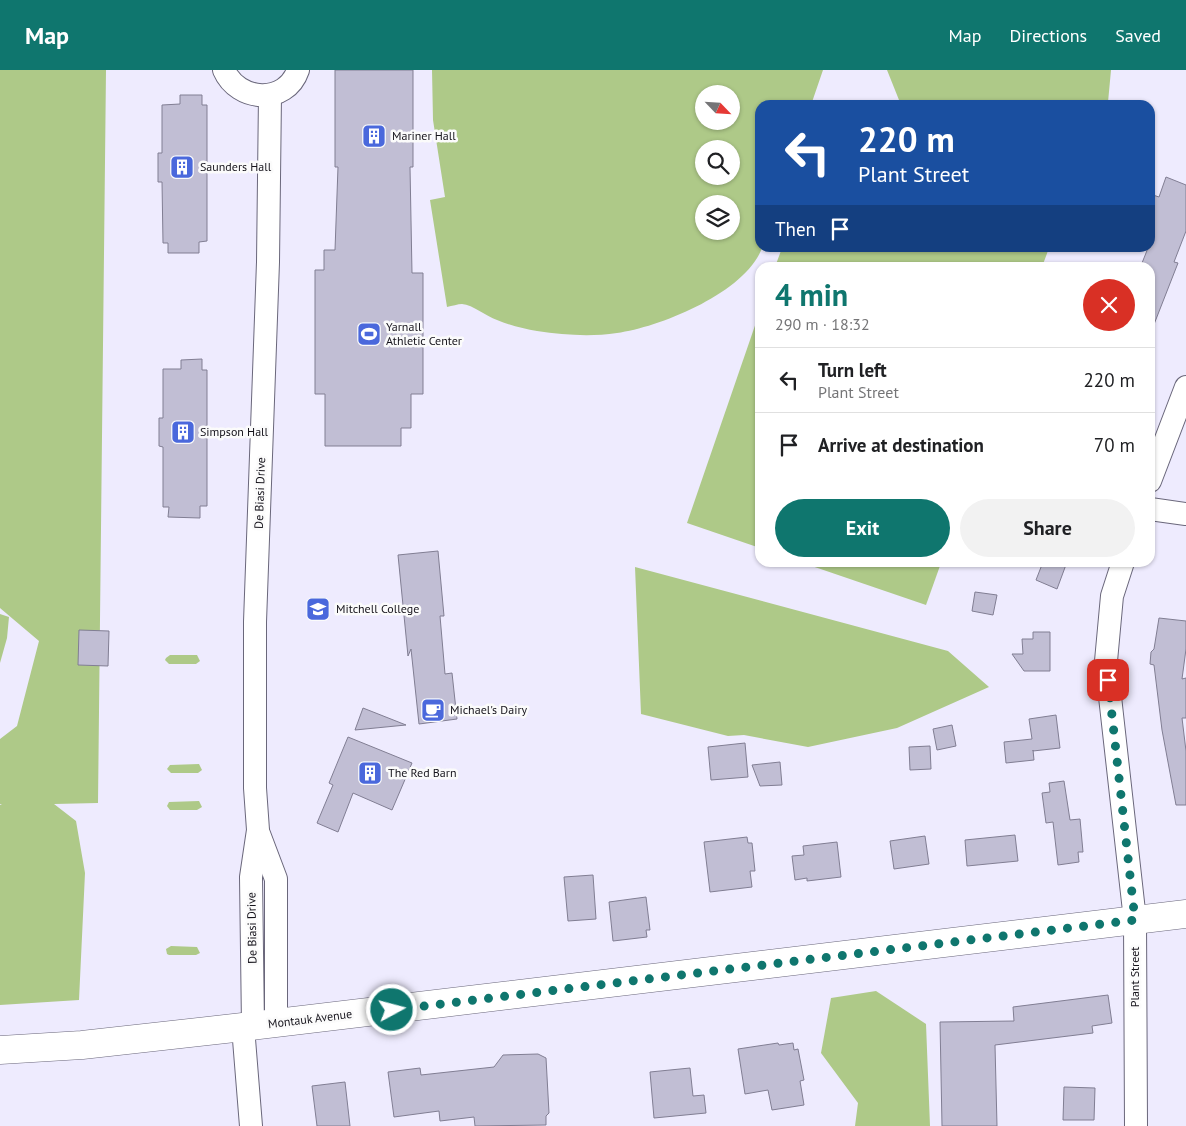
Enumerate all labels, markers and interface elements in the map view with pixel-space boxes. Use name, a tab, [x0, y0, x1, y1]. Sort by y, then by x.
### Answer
text: Map	[25, 20, 69, 51]
text: Map	[949, 24, 981, 47]
text: Directions	[1009, 24, 1087, 47]
text: Saved	[1115, 24, 1161, 47]
north arrow	[695, 85, 740, 130]
map controls	[695, 85, 740, 240]
text: 220 m	[858, 116, 955, 162]
icon: left	[775, 120, 840, 185]
building icon: Mariner Hall	[361, 123, 387, 149]
place label: Mariner Hall	[392, 128, 456, 143]
button: search	[695, 140, 740, 185]
building icon: Saunders Hall	[169, 154, 195, 180]
place label: Saunders Hall	[200, 159, 272, 174]
text: Plant Street	[858, 160, 969, 188]
button: layers	[695, 195, 740, 240]
icon: arrive	[826, 215, 854, 243]
text: Then	[775, 217, 816, 241]
text: 4 min	[775, 275, 848, 314]
button: close	[1083, 279, 1135, 331]
text: 290 m · 18:32	[775, 314, 870, 334]
place label: Yarnall Athletic Center	[386, 319, 462, 348]
sports icon: Yarnall Athletic Center	[356, 321, 382, 347]
text: Turn left	[818, 358, 887, 382]
icon: left	[775, 366, 803, 394]
text: 220 m	[1083, 368, 1135, 392]
text: Plant Street	[818, 382, 899, 402]
building icon: Simpson Hall	[170, 419, 196, 445]
place label: Simpson Hall	[200, 424, 269, 439]
icon: arrive	[775, 431, 803, 459]
text: Arrive at destination	[818, 433, 984, 457]
text: 70 m	[1094, 433, 1135, 457]
street label: De Biasi Drive	[251, 457, 268, 529]
button: Exit	[775, 499, 950, 557]
button: Share	[960, 499, 1135, 557]
school or university icon: Mitchell College	[305, 596, 331, 622]
place label: Mitchell College	[336, 601, 419, 616]
pin	[1087, 659, 1129, 701]
icon: arrive	[1094, 666, 1122, 694]
cafe icon: Michael's Dairy	[420, 697, 446, 723]
place label: Michael's Dairy	[450, 702, 527, 717]
building icon: The Red Barn	[357, 760, 383, 786]
place label: The Red Barn	[388, 765, 456, 780]
street label: De Biasi Drive	[243, 892, 260, 964]
street label: Plant Street	[1127, 947, 1142, 1007]
position arrow	[365, 983, 417, 1035]
street label: Montauk Avenue	[267, 1006, 353, 1031]

